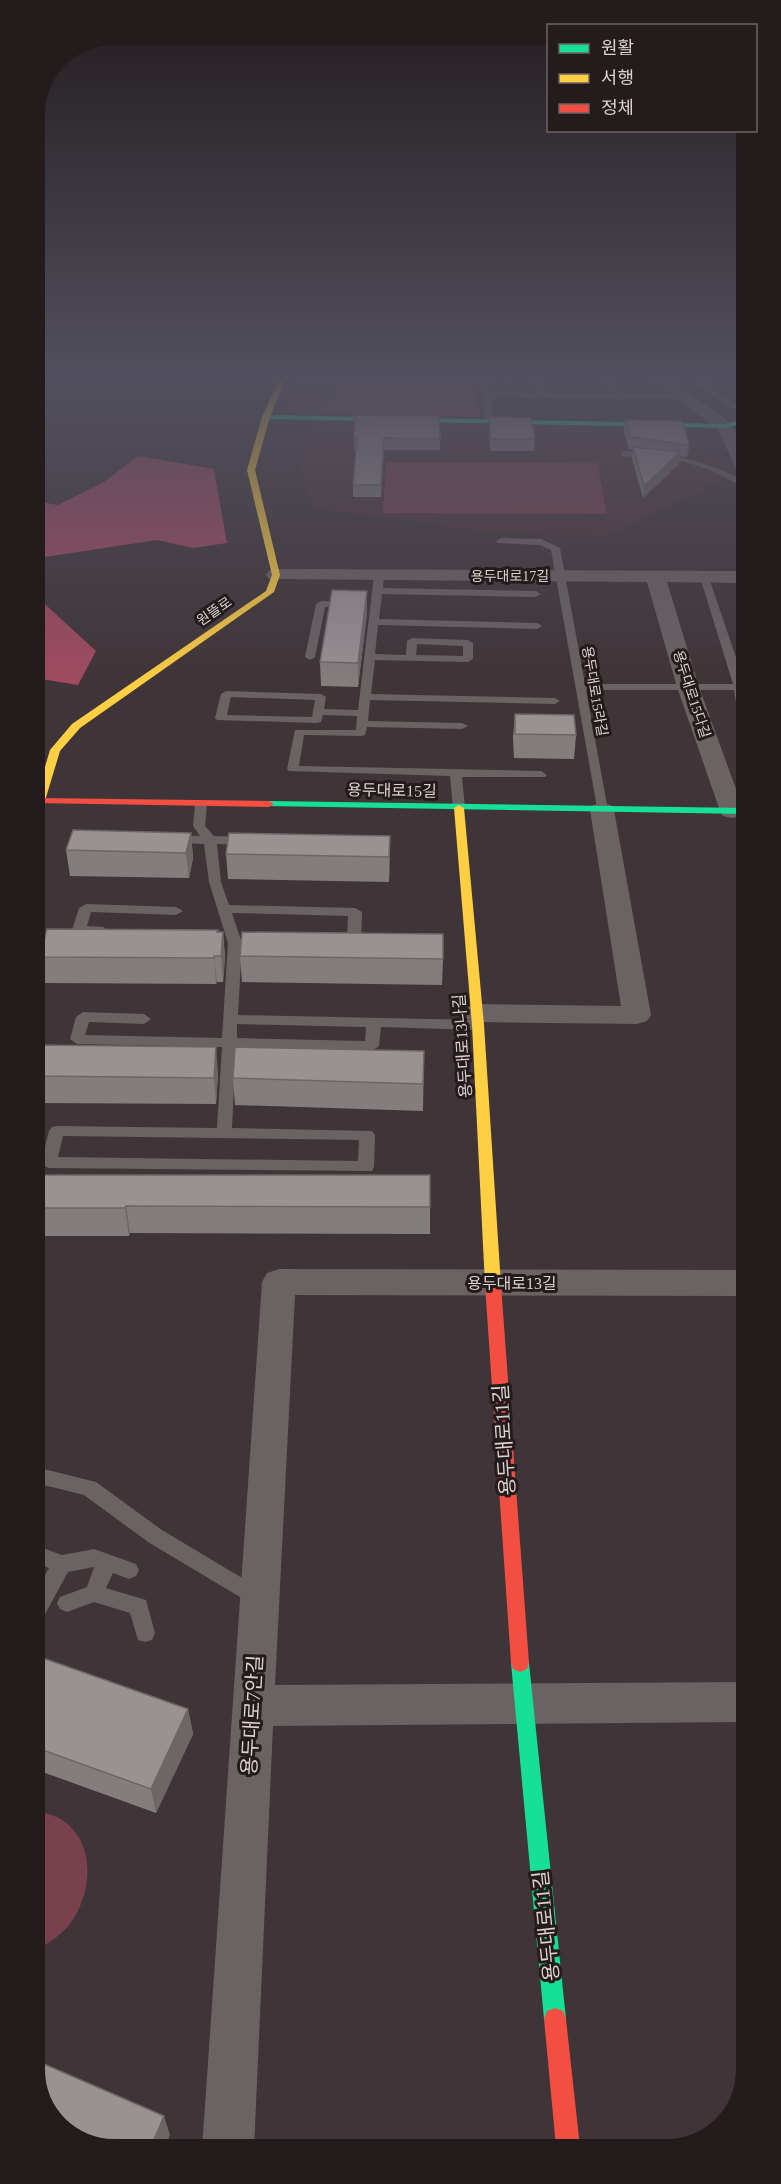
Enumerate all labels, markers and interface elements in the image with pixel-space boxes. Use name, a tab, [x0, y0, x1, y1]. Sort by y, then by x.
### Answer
legend	[547, 24, 757, 132]
text: 원활	[601, 38, 634, 58]
text: 서행	[601, 68, 634, 88]
text: 정체	[601, 98, 634, 118]
street label: 용두대로17길	[471, 569, 549, 584]
street label: 원뜰로	[194, 594, 235, 629]
street label: 용두대로15라길	[579, 645, 610, 737]
street label: 용두대로15다길	[670, 648, 713, 740]
street label: 용두대로15길	[347, 781, 437, 800]
street label: 용두대로13나길	[450, 993, 475, 1099]
street label: 용두대로13길	[467, 1275, 557, 1292]
street label: 용두대로11길	[489, 1384, 519, 1496]
street label: 용두대로7안길	[238, 1654, 266, 1776]
street label: 용두대로11길	[529, 1870, 563, 1982]

